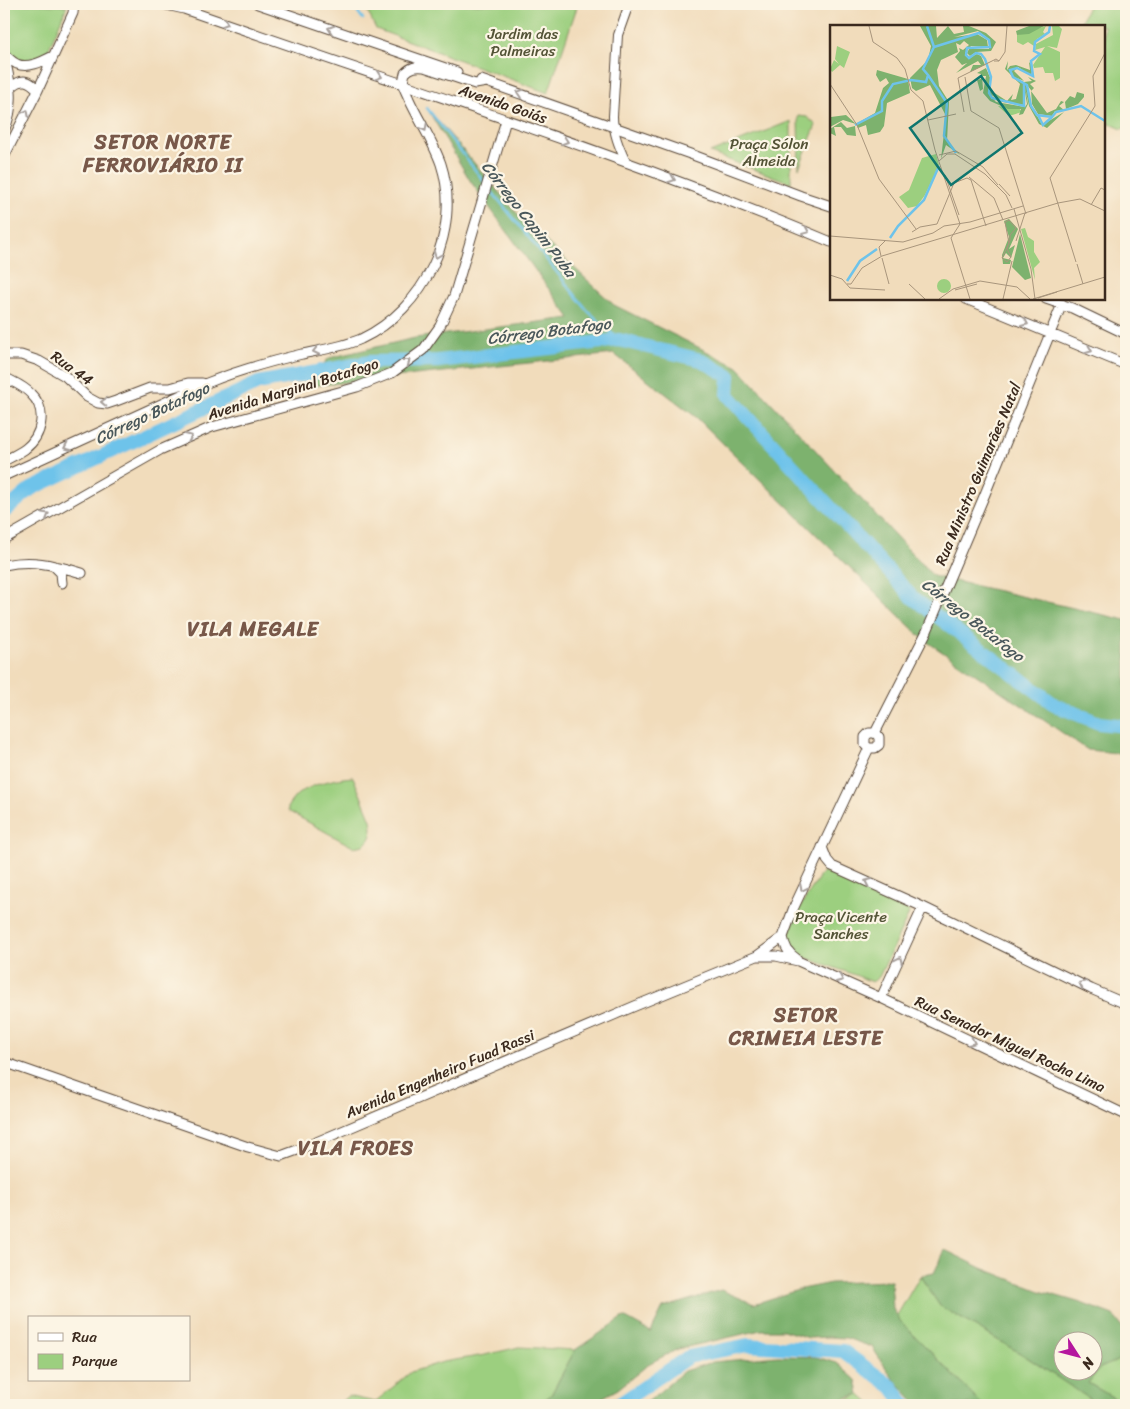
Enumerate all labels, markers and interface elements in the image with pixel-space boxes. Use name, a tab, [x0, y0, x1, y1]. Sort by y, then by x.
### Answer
one-way arrow	[220, 17, 229, 27]
park label: Jardim das Palmeiras	[487, 21, 558, 64]
one-way arrow	[328, 25, 336, 35]
inset map	[830, 25, 1105, 300]
one-way arrow	[374, 70, 382, 80]
street label: Avenida Goiás	[455, 76, 551, 131]
one-way arrow	[516, 89, 524, 99]
one-way arrow	[20, 109, 30, 118]
one-way arrow	[418, 123, 428, 132]
district label: SETOR NORTE FERROVIÁRIO II	[82, 125, 244, 183]
park label: Praça Sólon Almeida	[730, 131, 808, 174]
one-way arrow	[561, 135, 569, 145]
water label: Córrego Capim Puba	[474, 154, 585, 285]
one-way arrow	[667, 173, 676, 183]
one-way arrow	[801, 225, 810, 236]
one-way arrow	[433, 251, 443, 259]
water label: Córrego Botafogo	[486, 309, 613, 353]
one-way arrow	[1020, 317, 1029, 328]
street label: Rua 44	[45, 344, 99, 392]
one-way arrow	[1084, 344, 1093, 354]
one-way arrow	[311, 345, 320, 356]
street label: Avenida Marginal Botafogo	[203, 350, 382, 428]
one-way arrow	[401, 360, 410, 368]
water label: Córrego Botafogo	[90, 373, 215, 452]
street label: Rua Ministro Guimarães Natal	[928, 378, 1029, 570]
one-way arrow	[100, 397, 108, 407]
one-way arrow	[184, 433, 193, 444]
one-way arrow	[63, 440, 72, 451]
one-way arrow	[41, 511, 50, 521]
water label: Córrego Botafogo	[915, 570, 1032, 670]
district label: VILA MEGALE	[187, 612, 320, 647]
one-way arrow	[864, 878, 873, 889]
one-way arrow	[799, 883, 809, 892]
park label: Praça Vicente Sanches	[795, 904, 887, 947]
one-way arrow	[893, 956, 903, 965]
one-way arrow	[835, 973, 844, 984]
one-way arrow	[1078, 980, 1087, 990]
street label: Rua Senador Miguel Rocha Lima	[910, 988, 1110, 1100]
district label: SETOR CRIMEIA LESTE	[728, 998, 884, 1056]
street label: Avenida Engenheiro Fuad Rassi	[340, 1022, 539, 1126]
one-way arrow	[967, 1036, 976, 1046]
district label: VILA FROES	[298, 1131, 414, 1166]
legend	[28, 1316, 190, 1382]
text: Rua	[72, 1324, 97, 1350]
north arrow	[1052, 1332, 1102, 1382]
text: Parque	[72, 1348, 117, 1374]
text: N	[1075, 1351, 1102, 1375]

